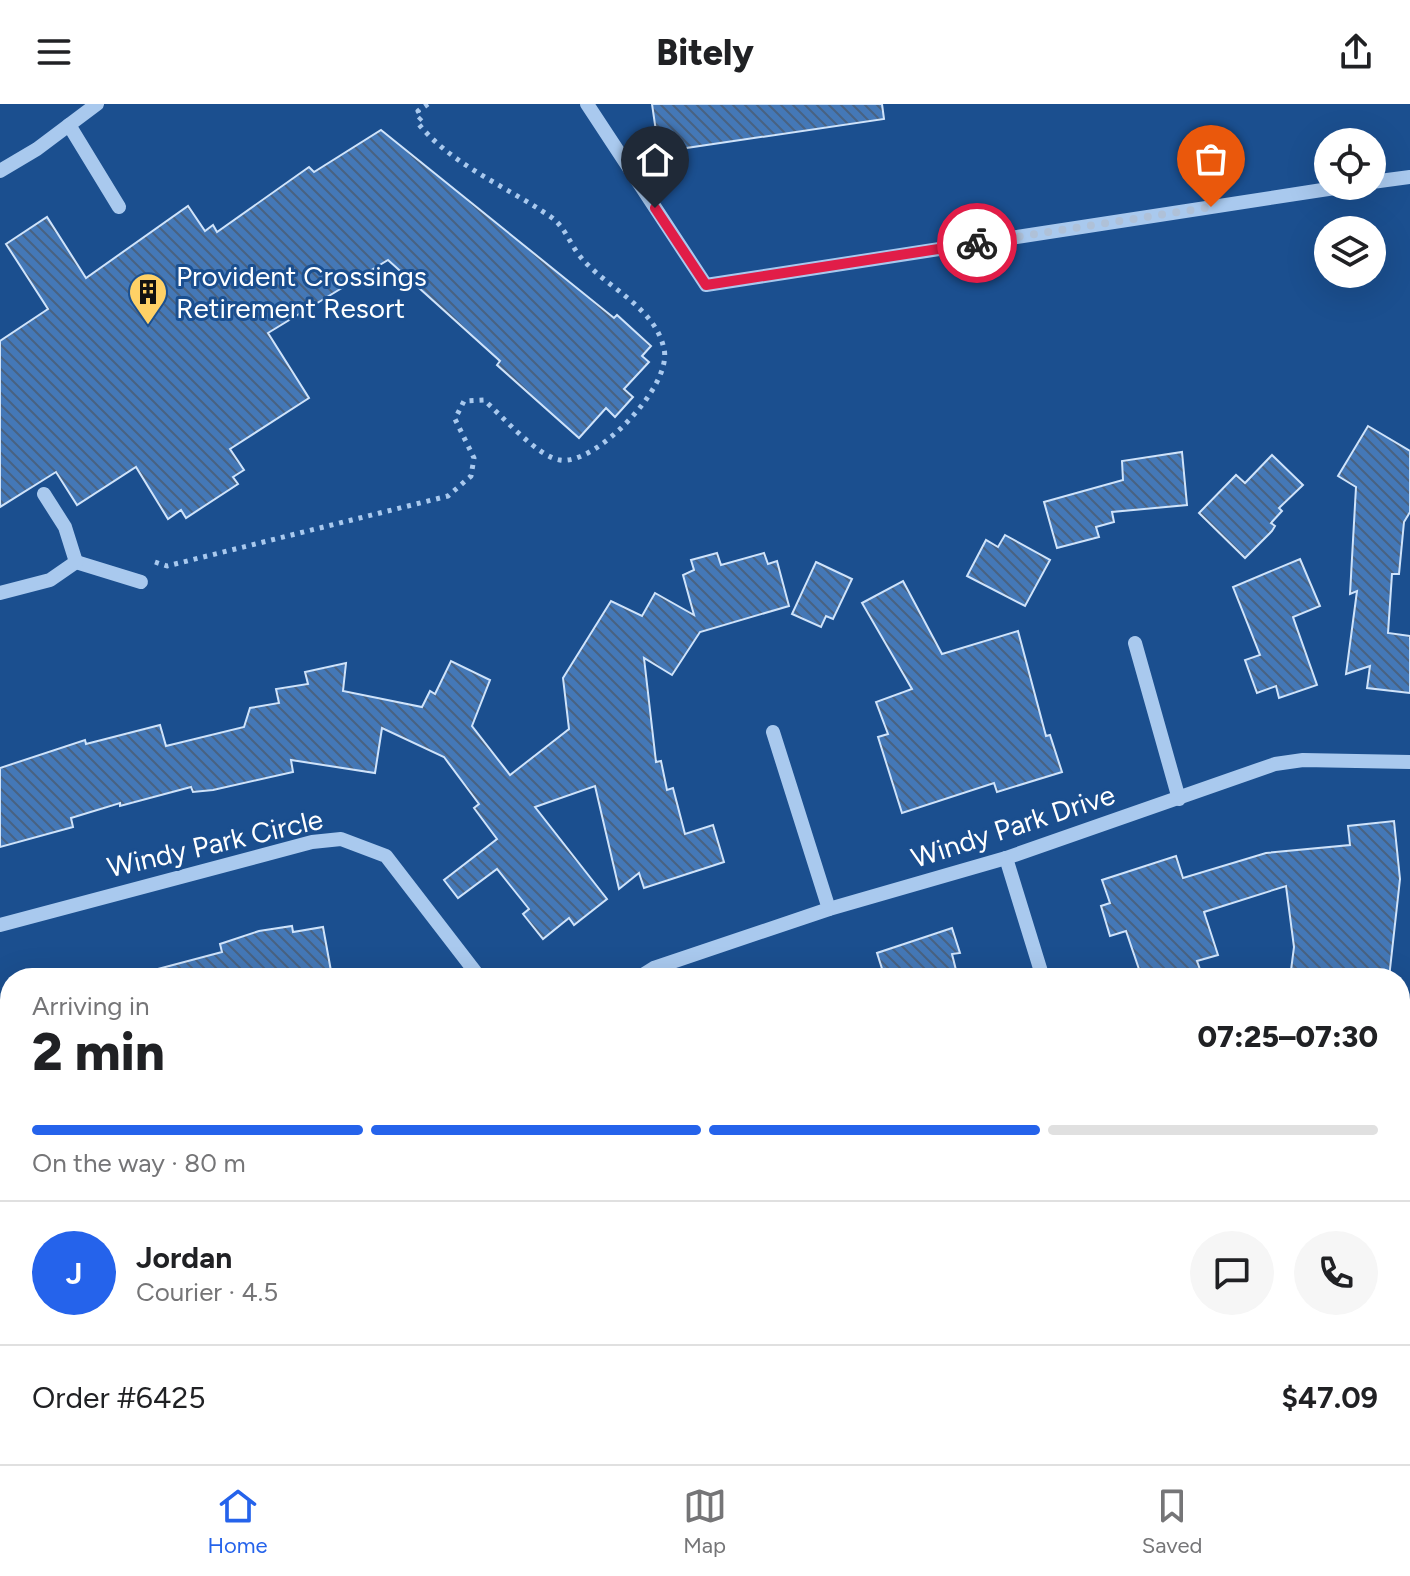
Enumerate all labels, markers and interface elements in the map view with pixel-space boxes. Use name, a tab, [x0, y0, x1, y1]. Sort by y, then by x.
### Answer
icon: menu	[32, 30, 76, 74]
icon: share	[1334, 30, 1378, 74]
text: Bitely	[656, 31, 754, 74]
pin	[1177, 125, 1245, 207]
pin	[621, 126, 689, 208]
map controls	[1314, 128, 1386, 288]
button: locate	[1314, 128, 1386, 200]
icon: bag	[1189, 137, 1233, 181]
icon: home	[633, 138, 677, 182]
courier	[937, 203, 1017, 283]
button: layers	[1314, 216, 1386, 288]
icon: bike	[955, 221, 999, 265]
place label: Provident Crossings Retirement Resort	[176, 259, 427, 325]
building icon: Provident Crossings Retirement Resort	[127, 271, 169, 326]
street label: Windy Park Drive	[907, 777, 1119, 875]
street label: Windy Park Circle	[104, 802, 326, 884]
text: Arriving in	[32, 990, 150, 1022]
text: 07:25–07:30	[1198, 1018, 1378, 1055]
text: 2 min	[32, 1021, 165, 1083]
text: On the way · 80 m	[32, 1147, 246, 1179]
button: chat	[1190, 1231, 1274, 1315]
button: phone	[1294, 1231, 1378, 1315]
text: Jordan	[136, 1239, 232, 1276]
text: J	[66, 1255, 82, 1292]
text: Courier · 4.5	[136, 1276, 278, 1308]
text: Order #6425	[32, 1379, 205, 1416]
text: $47.09	[1281, 1379, 1378, 1416]
tab: Home	[208, 1484, 268, 1559]
tab: Map	[683, 1484, 727, 1559]
tab: Saved	[1142, 1484, 1202, 1559]

